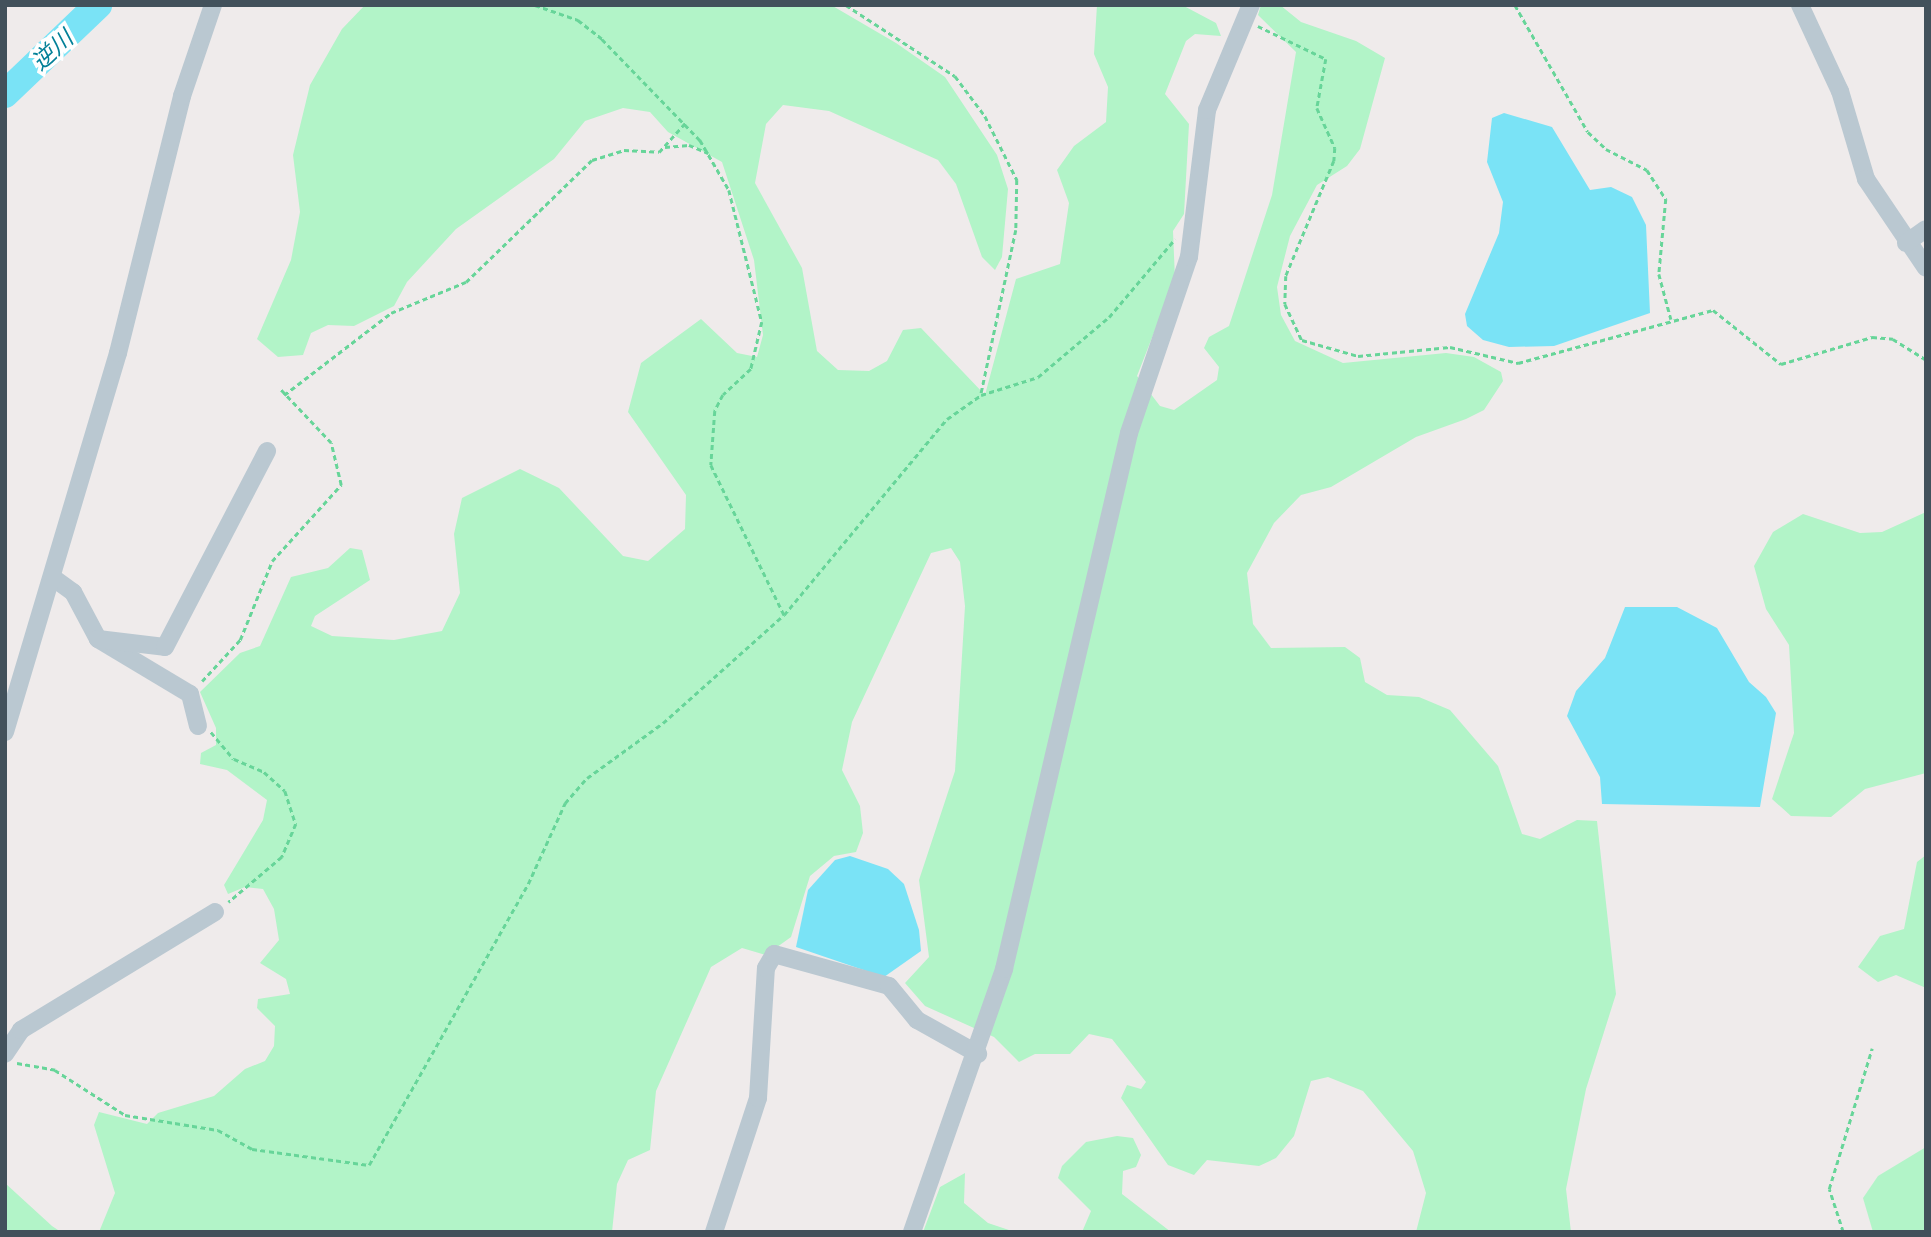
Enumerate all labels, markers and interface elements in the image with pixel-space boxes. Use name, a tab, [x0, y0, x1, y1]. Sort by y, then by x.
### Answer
water label: 逆川	[27, 25, 79, 77]

